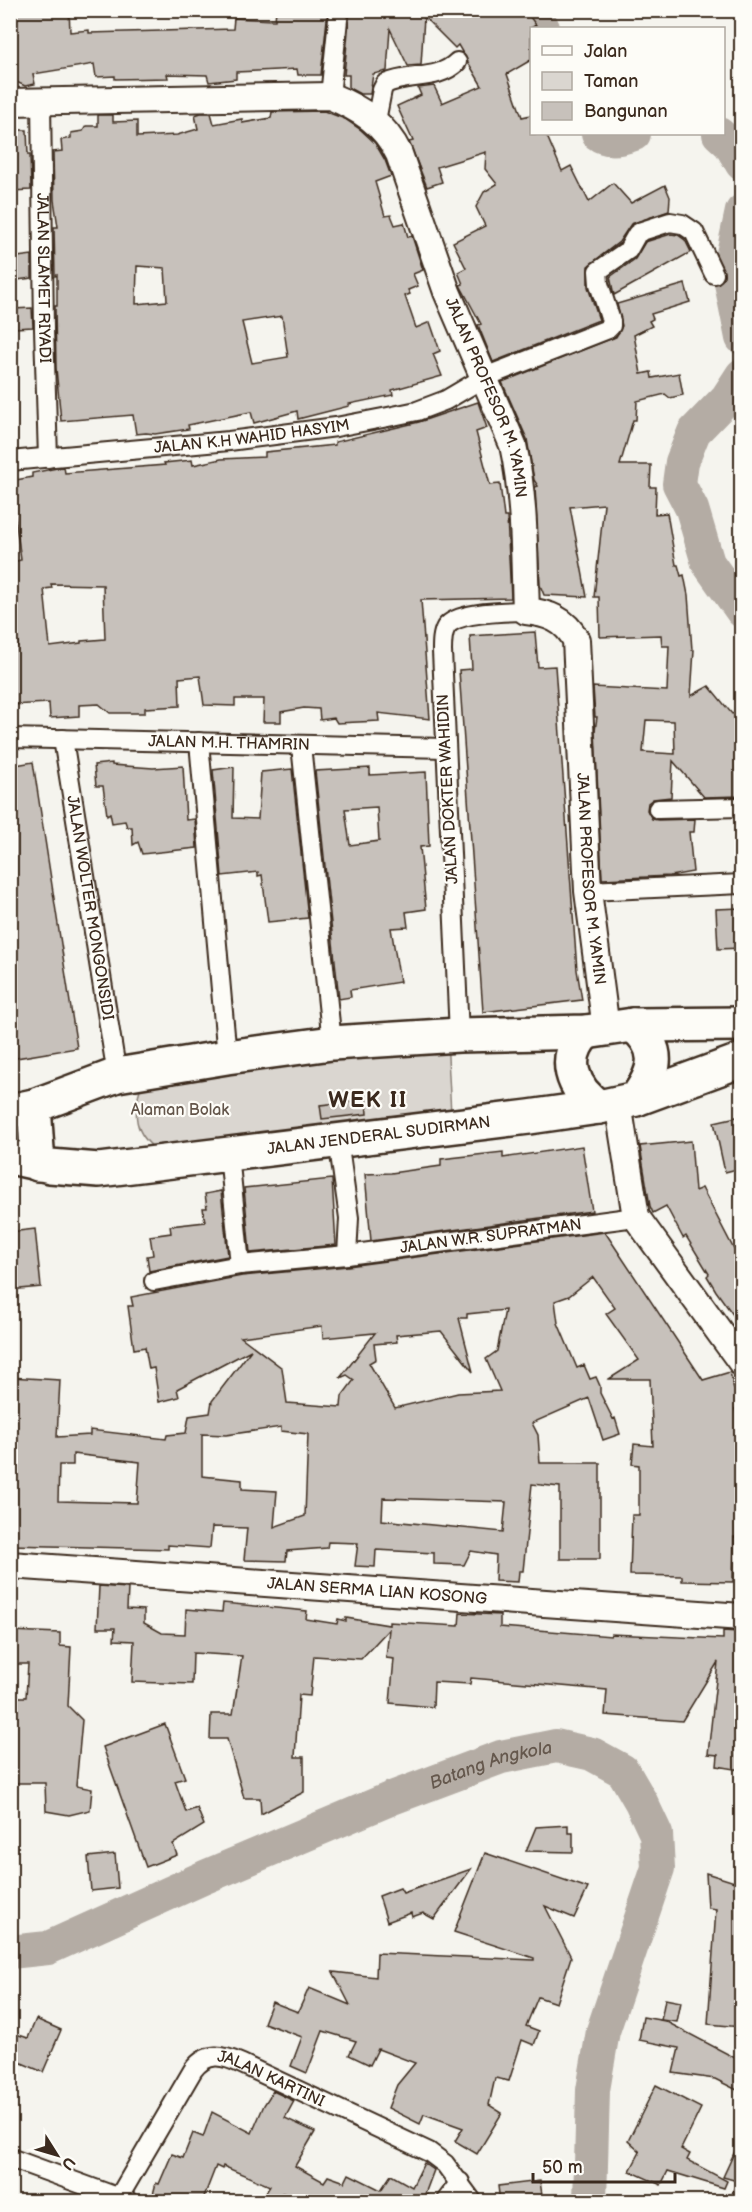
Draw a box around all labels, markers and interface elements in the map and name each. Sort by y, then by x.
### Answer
legend [530,27,725,135]
text: Jalan [584,41,627,62]
text: Taman [584,71,638,92]
text: Bangunan [584,101,668,122]
street label: JALAN SLAMET RIYADI [33,193,55,363]
street label: JALAN PROFESOR M. YAMIN [441,295,531,499]
street label: JALAN K.H WAHID HASYIM [153,415,351,457]
street label: JALAN DOKTER WAHIDIN [434,693,462,885]
street label: JALAN M.H. THAMRIN [148,732,310,754]
street label: JALAN PROFESOR M. YAMIN [573,772,610,986]
street label: JALAN WOLTER MONGONSIDI [63,794,118,1022]
district label: WEK II [328,1087,408,1114]
park label: Alaman Bolak [131,1101,229,1120]
street label: JALAN JENDERAL SUDIRMAN [266,1112,491,1159]
street label: JALAN W.R. SUPRATMAN [399,1215,583,1257]
street label: JALAN SERMA LIAN KOSONG [266,1574,488,1608]
water label: Batang Angkola [426,1737,554,1794]
street label: JALAN KARTINI [216,2047,328,2111]
north arrow [27,2125,87,2185]
scale bar [533,2146,676,2184]
text: U [57,2153,79,2173]
text: 50 m [542,2157,583,2178]

